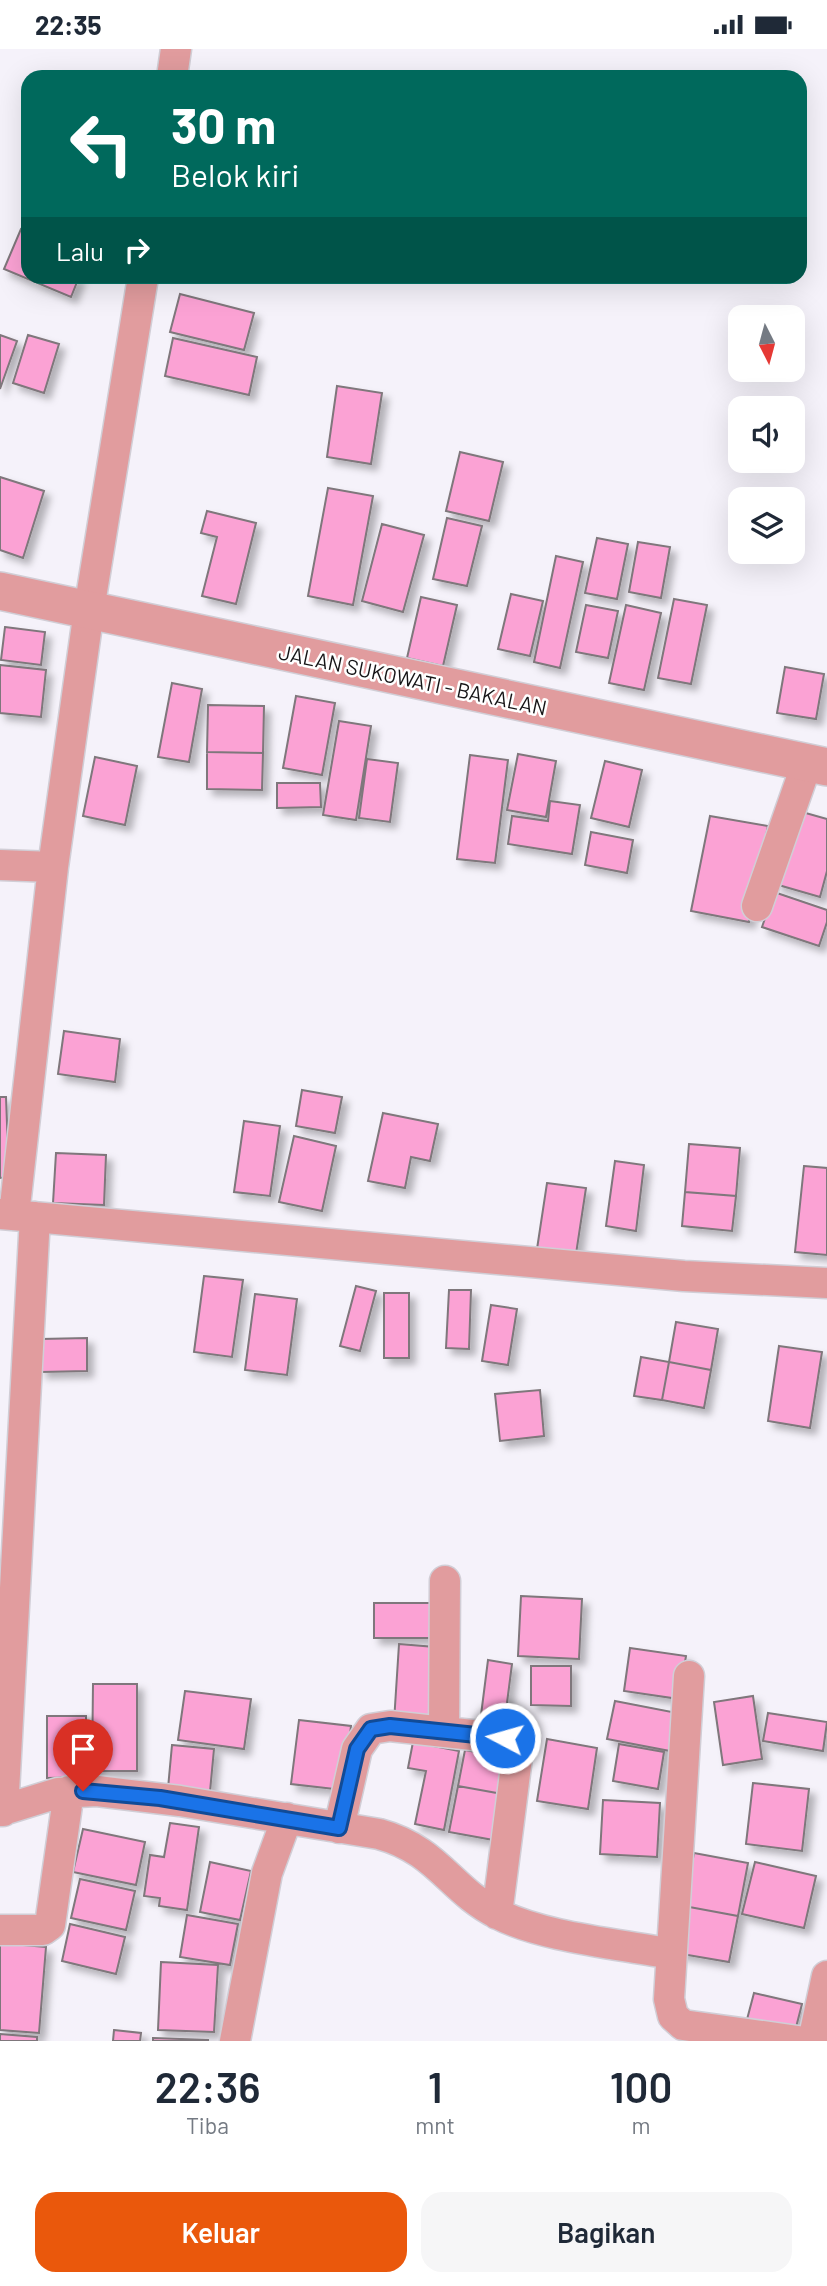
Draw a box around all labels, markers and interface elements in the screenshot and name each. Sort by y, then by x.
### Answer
text: 22:35 [35,9,102,40]
text: 30 m [171,95,276,154]
icon: left [56,98,147,189]
text: Belok kiri [171,155,299,193]
icon: right [118,231,156,269]
text: Lalu [56,235,104,266]
north arrow [728,305,805,381]
map controls [728,305,805,564]
button: sound [728,396,805,473]
button: layers [728,487,805,564]
street label: JALAN SUKOWATI - BAKALAN [277,638,549,720]
position arrow [468,1701,542,1775]
pin [53,1719,113,1791]
icon: arrive [64,1730,102,1768]
text: 22:36 [155,2061,260,2111]
text: 1 [428,2061,443,2111]
text: 100 [610,2061,672,2111]
text: Tiba [186,2111,229,2139]
text: mnt [415,2111,455,2139]
text: m [631,2111,651,2139]
button: Keluar [35,2192,407,2272]
button: Bagikan [421,2192,792,2272]

